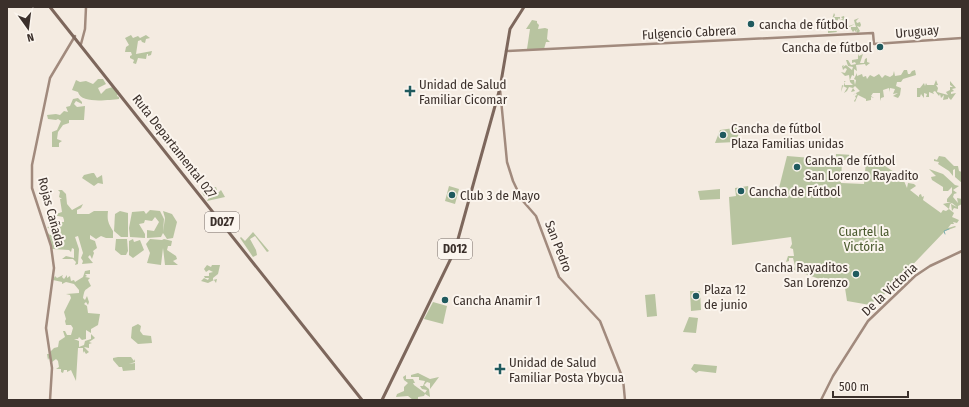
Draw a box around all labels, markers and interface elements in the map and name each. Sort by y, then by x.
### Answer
north arrow [8,8,48,48]
place label: cancha de fútbol [759,17,849,32]
marker: cancha de fútbol [746,19,756,29]
street label: Uruguay [895,22,940,41]
street label: Fulgencio Cabrera [642,23,736,42]
text: N [26,30,35,44]
place label: Cancha de fútbol [782,40,873,55]
marker: Cancha de fútbol [875,42,885,52]
place label: Unidad de Salud Familiar Cicomar [419,77,508,107]
marker: Unidad de Salud Familiar Cicomar [404,85,416,97]
street label: Ruta Departamental 027 [129,92,220,201]
place label: Cancha de fútbol Plaza Familias unidas [731,121,844,151]
marker: Cancha de fútbol Plaza Familias unidas [718,130,728,140]
place label: Cancha de fútbol San Lorenzo Rayadito [805,153,919,183]
marker: Cancha de fútbol San Lorenzo Rayadito [792,162,802,172]
street label: Rojas Cañada [35,176,68,249]
place label: Cancha de Fútbol [749,184,841,199]
marker: Cancha de Fútbol [736,186,746,196]
place label: Club 3 de Mayo [460,188,540,203]
marker: Club 3 de Mayo [447,190,457,200]
road number: D027 [205,212,239,232]
street label: San Pedro [542,218,575,274]
park label: Cuartel la Victória [839,224,889,254]
road number: D012 [438,239,472,259]
place label: Cancha Rayaditos San Lorenzo [755,260,848,290]
street label: De la Victoria [858,260,920,319]
marker: Cancha Rayaditos San Lorenzo [851,269,861,279]
place label: Plaza 12 de junio [704,282,748,312]
marker: Plaza 12 de junio [691,291,701,301]
place label: Cancha Anamir 1 [453,293,541,308]
marker: Cancha Anamir 1 [440,295,450,305]
place label: Unidad de Salud Familiar Posta Ybycua [509,355,624,385]
marker: Unidad de Salud Familiar Posta Ybycua [494,363,506,375]
scale bar [833,373,908,399]
text: 500 m [839,380,869,394]

